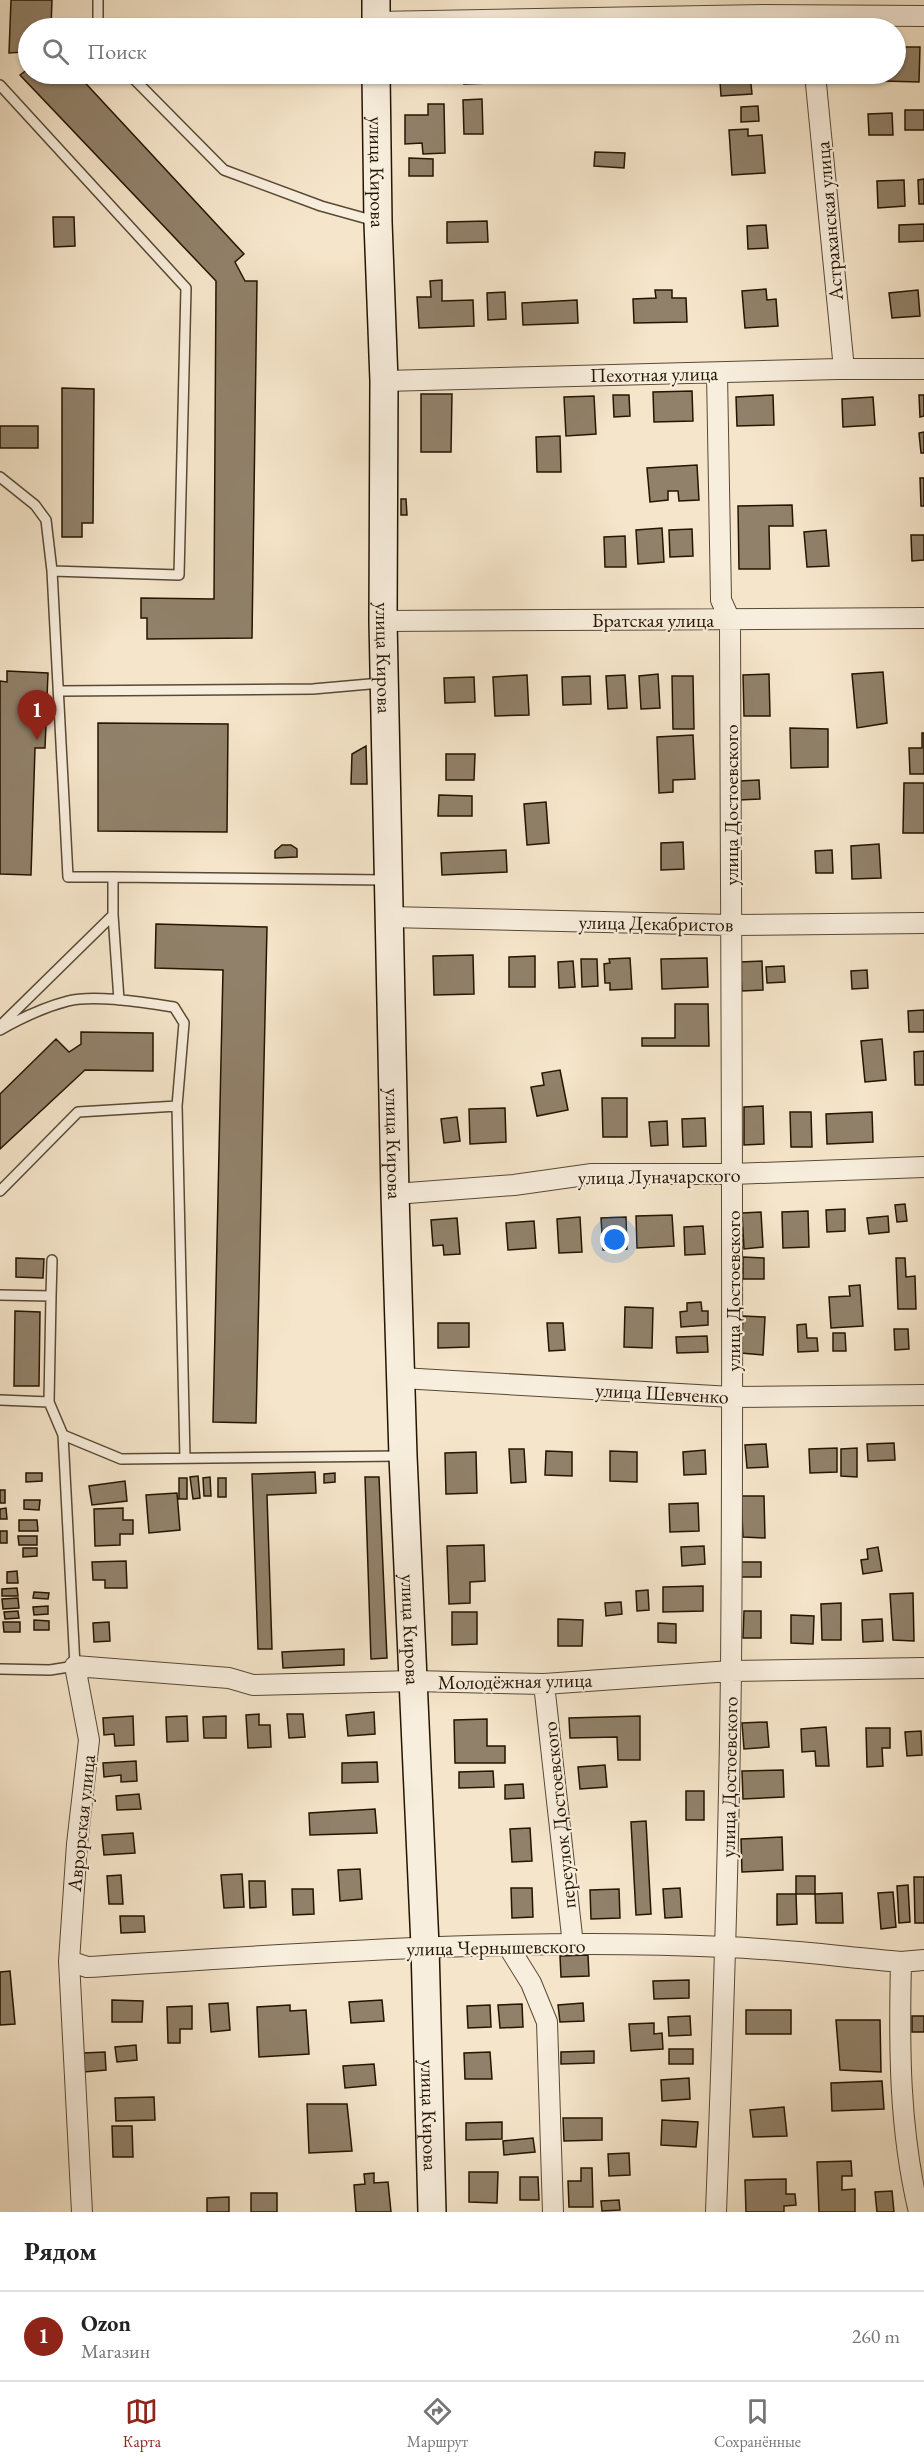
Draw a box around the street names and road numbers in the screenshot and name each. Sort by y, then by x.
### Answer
street label: улица Кирова [364,116,391,228]
street label: Астраханская улица [809,140,849,303]
street label: Пехотная улица [590,360,718,388]
street label: улица Кирова [370,602,398,714]
street label: Братская улица [592,607,714,633]
street label: улица Достоевского [718,724,744,886]
street label: улица Декабристов [578,909,734,937]
street label: улица Кирова [380,1088,408,1200]
street label: улица Луначарского [577,1162,741,1190]
street label: улица Достоевского [720,1210,746,1372]
street label: улица Шевченко [595,1377,730,1409]
street label: улица Кирова [395,1573,426,1686]
street label: Молодёжная улица [437,1667,593,1695]
street label: улица Достоевского [715,1696,743,1858]
street label: переулок Достоевского [536,1720,582,1910]
street label: Аврорская улица [61,1753,101,1894]
street label: улица Чернышевского [406,1932,586,1962]
street label: улица Кирова [415,2059,444,2171]

